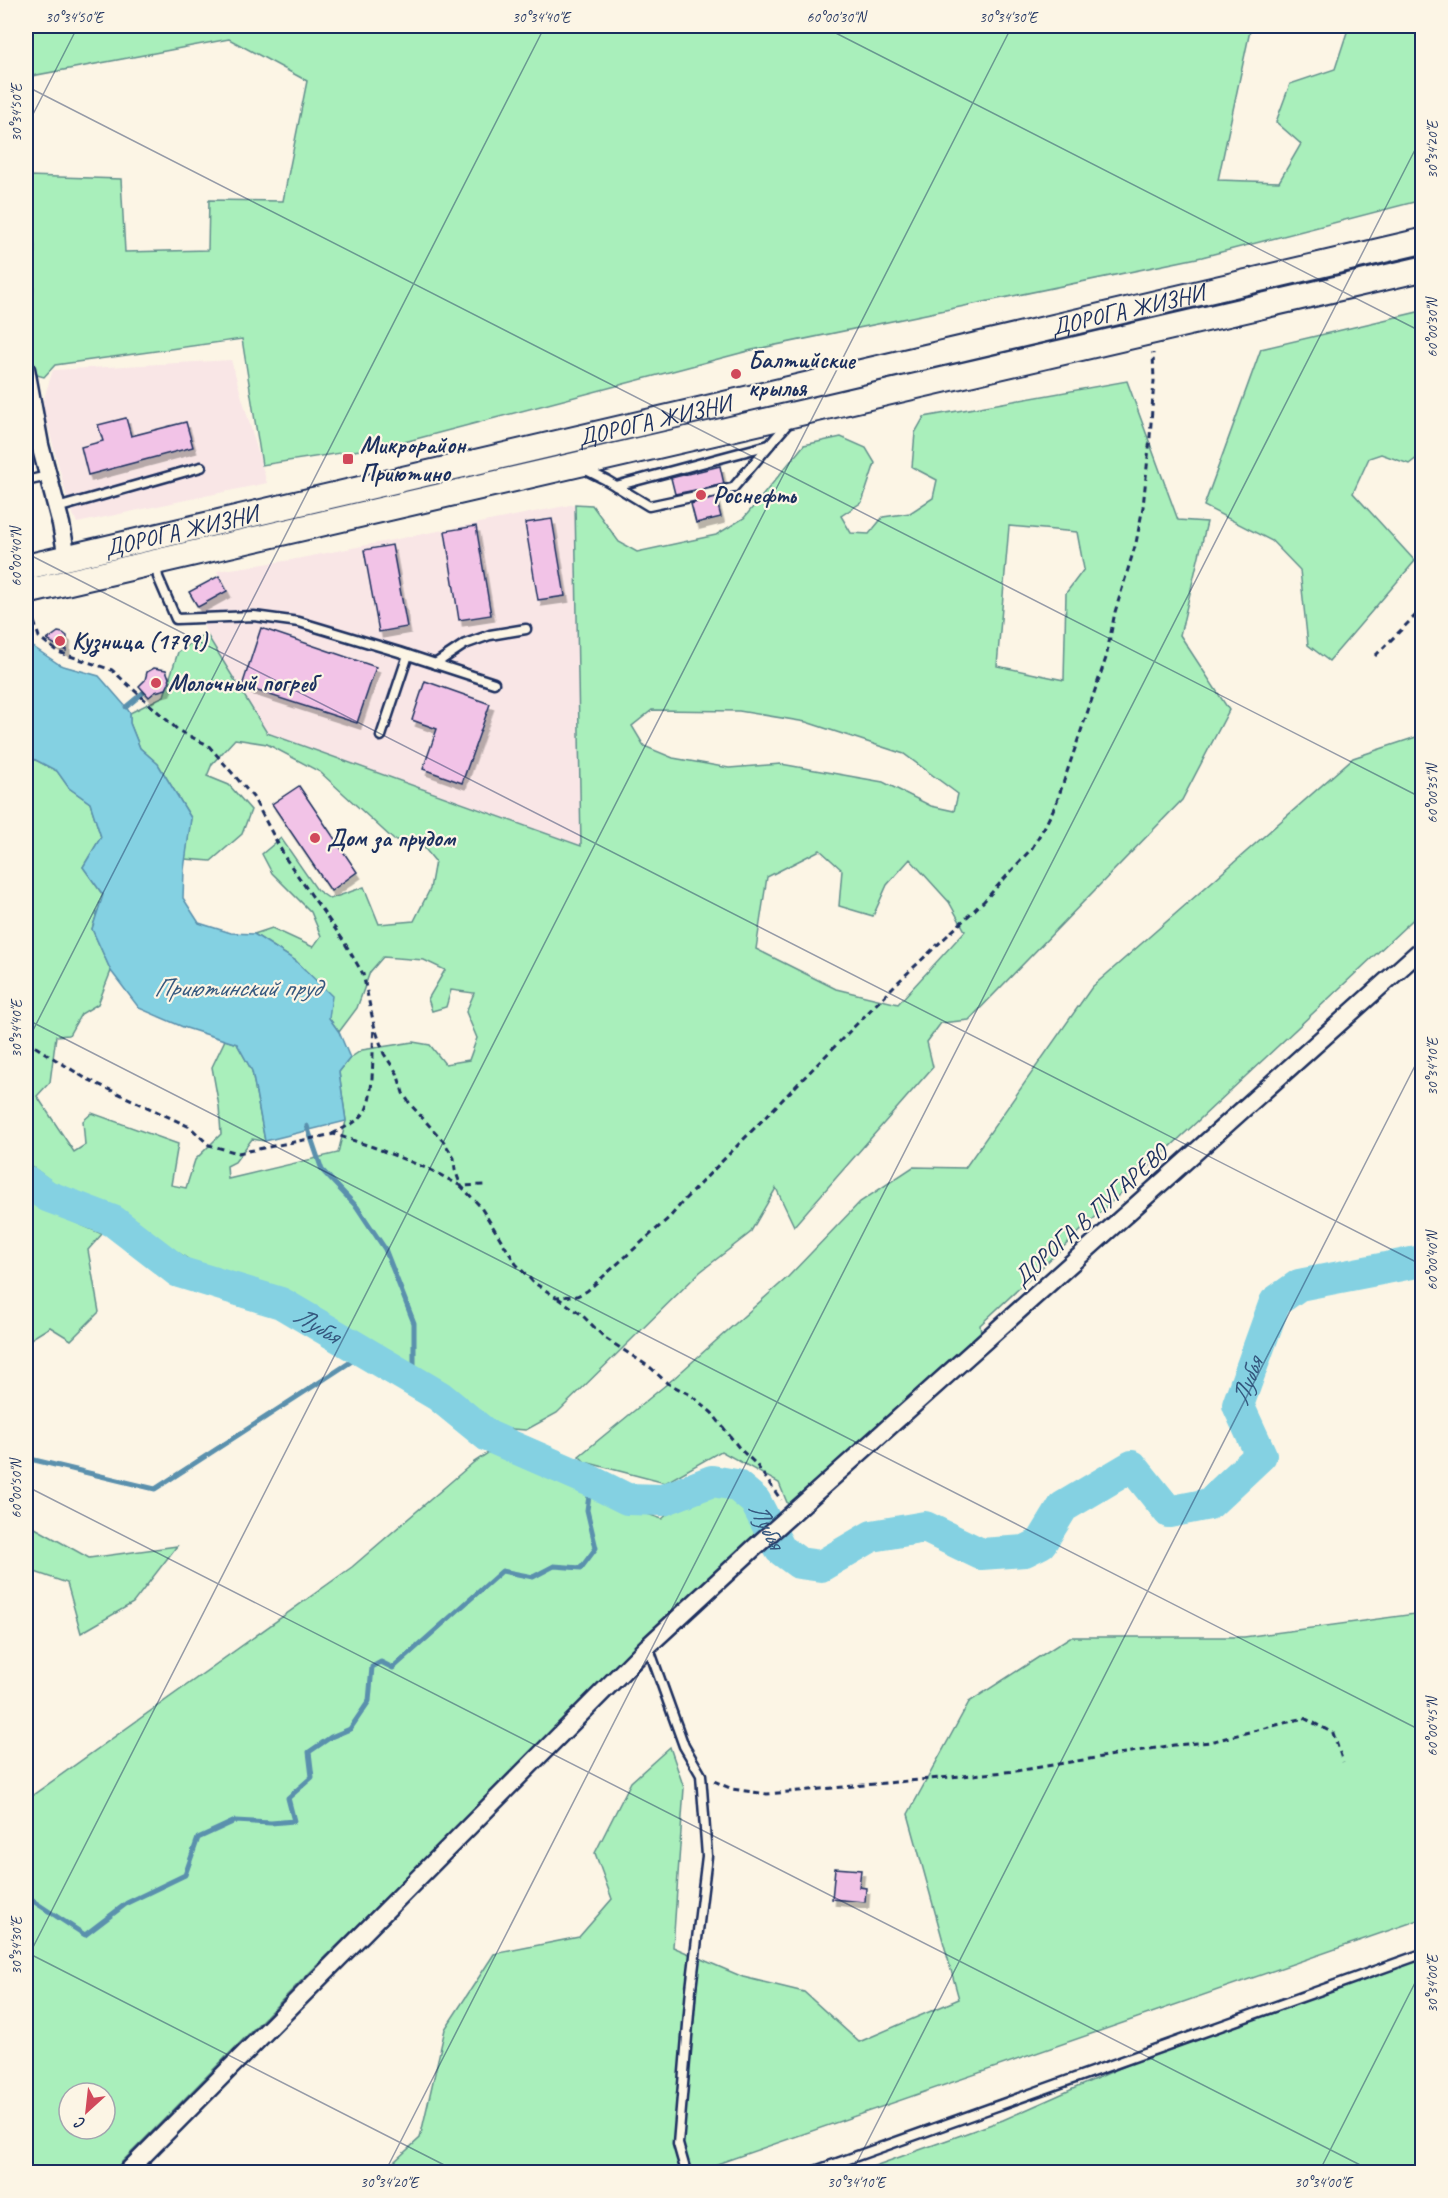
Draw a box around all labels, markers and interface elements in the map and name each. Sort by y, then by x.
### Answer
text: 30°34'50"E [45,8,105,27]
text: 30°34'40"E [512,8,572,27]
text: 60°00'30"N [806,8,869,27]
text: 30°34'30"E [979,8,1039,27]
text: 30°34'50"E [7,82,26,142]
text: 30°34'20"E [1423,119,1442,179]
street label: ДОРОГА ЖИЗНИ [1048,276,1211,342]
text: 60°00'30"N [1423,295,1442,358]
place label: Балтийские крылья [748,345,856,403]
marker: Балтийские крылья [729,367,743,381]
street label: ДОРОГА ЖИЗНИ [574,387,738,453]
place label: Микрорайон Приютино [360,430,467,488]
marker: Микрорайон Приютино [341,452,355,466]
place label: Роснефть [713,480,797,510]
marker: Роснефть [694,488,708,502]
street label: ДОРОГА ЖИЗНИ [101,497,265,563]
text: 60°00'40"N [7,524,26,587]
place label: Кузница (1799) [72,626,209,657]
marker: Кузница (1799) [53,634,67,648]
place label: Молочный погреб [168,668,323,698]
marker: Молочный погреб [149,676,163,690]
text: 60°00'35"N [1423,761,1442,824]
place label: Дом за прудом [327,823,456,854]
marker: Дом за прудом [308,831,322,845]
water label: Приютинский пруд [154,971,326,1004]
text: 30°34'40"E [7,998,26,1058]
text: 30°34'10"E [1423,1036,1442,1096]
street label: ДОРОГА В ПУГАРЕВО [1006,1136,1176,1292]
text: 60°00'40"N [1423,1228,1442,1291]
water label: Лубья [288,1298,349,1353]
water label: Лубья [1223,1350,1272,1410]
text: 60°00'50"N [7,1456,26,1519]
water label: Лубья [741,1496,794,1557]
text: 60°00'45"N [1423,1694,1442,1757]
text: 30°34'30"E [7,1915,26,1975]
text: 30°34'00"E [1423,1953,1442,2013]
north arrow [57,2081,117,2141]
text: С [71,2112,89,2134]
text: 30°34'20"E [360,2173,420,2192]
text: 30°34'10"E [827,2173,887,2192]
text: 30°34'00"E [1294,2173,1354,2192]

